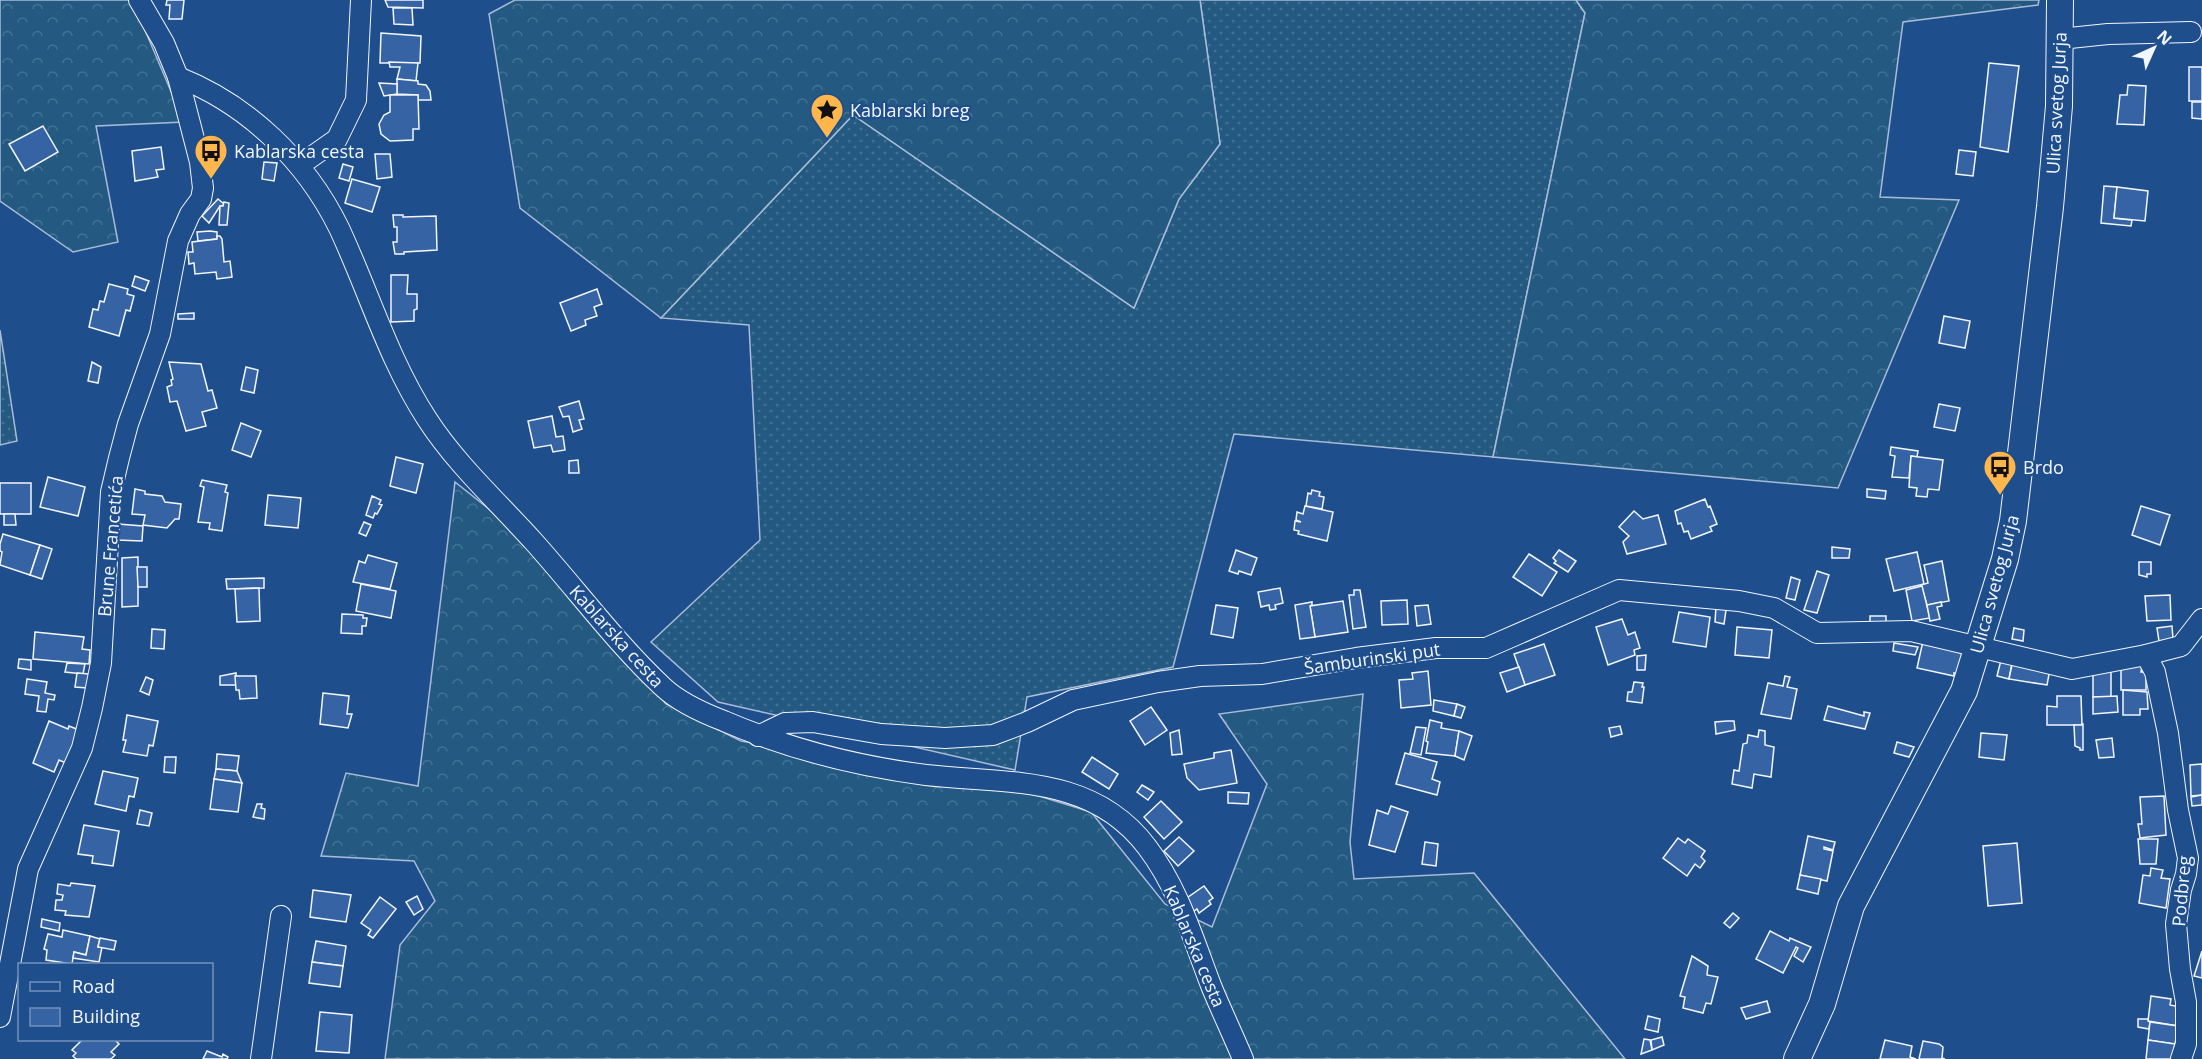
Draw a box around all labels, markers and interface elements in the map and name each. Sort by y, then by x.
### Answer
north arrow [2124,18,2184,78]
text: N [2152,25,2177,50]
street label: Ulica svetog Jurja [2040,31,2072,175]
place icon: Kablarski breg [809,92,845,139]
place label: Kablarski breg [850,98,970,122]
bus stop icon: Kablarska cesta [193,133,229,180]
place label: Kablarska cesta [234,139,364,163]
bus stop icon: Brdo [1982,449,2018,496]
place label: Brdo [2023,455,2064,479]
street label: Brune Francetića [92,474,128,618]
street label: Ulica svetog Jurja [1964,512,2024,656]
street label: Kablarska cesta [564,580,670,692]
street label: Šamburinski put [1302,637,1442,679]
street label: Podbreg [2166,854,2196,927]
street label: Kablarska cesta [1158,881,1232,1011]
legend [18,963,213,1041]
text: Road [72,974,115,998]
text: Building [72,1004,140,1028]

